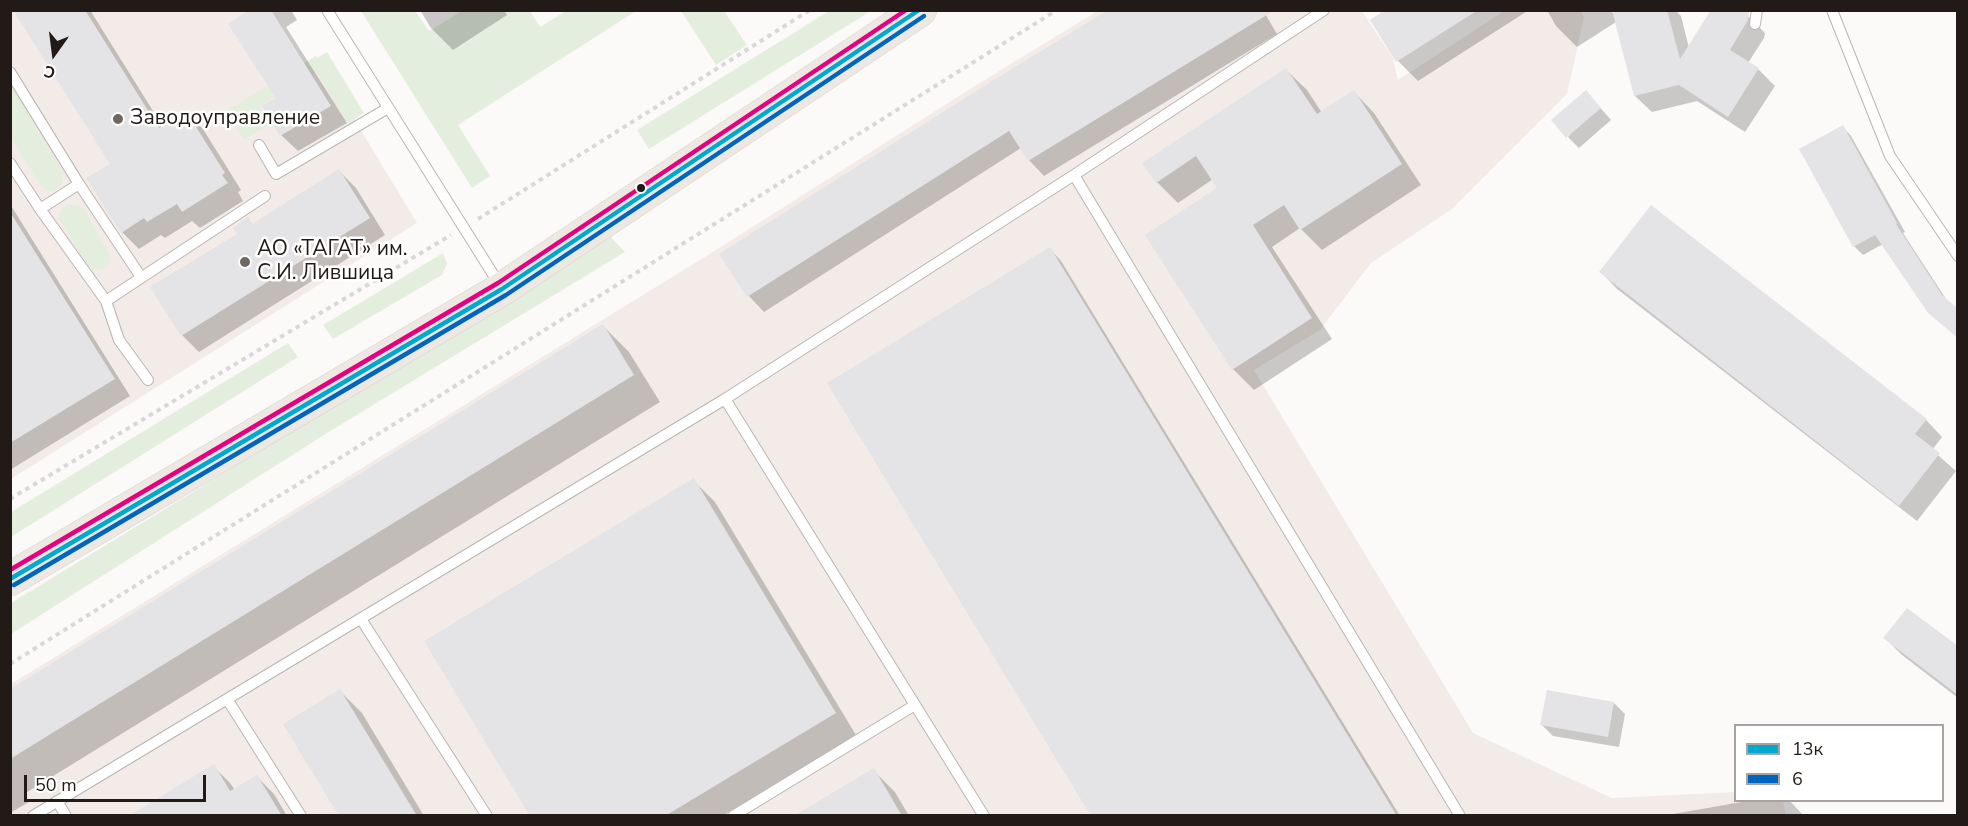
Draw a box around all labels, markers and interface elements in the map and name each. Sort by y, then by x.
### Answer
north arrow [24,24,84,84]
text: С [42,59,58,83]
place label: Заводоуправление [130,106,320,132]
marker: Заводоуправление [111,112,125,126]
unlabelled marker [635,182,647,194]
place label: АО «ТАГАТ» им. С.И. Лившица [257,237,408,287]
marker: АО «ТАГАТ» им. С.И. Лившица [238,255,252,269]
legend [1734,724,1944,802]
text: 13к [1792,737,1823,761]
scale bar [27,763,208,801]
text: 6 [1792,767,1803,791]
text: 50 m [35,773,77,797]

